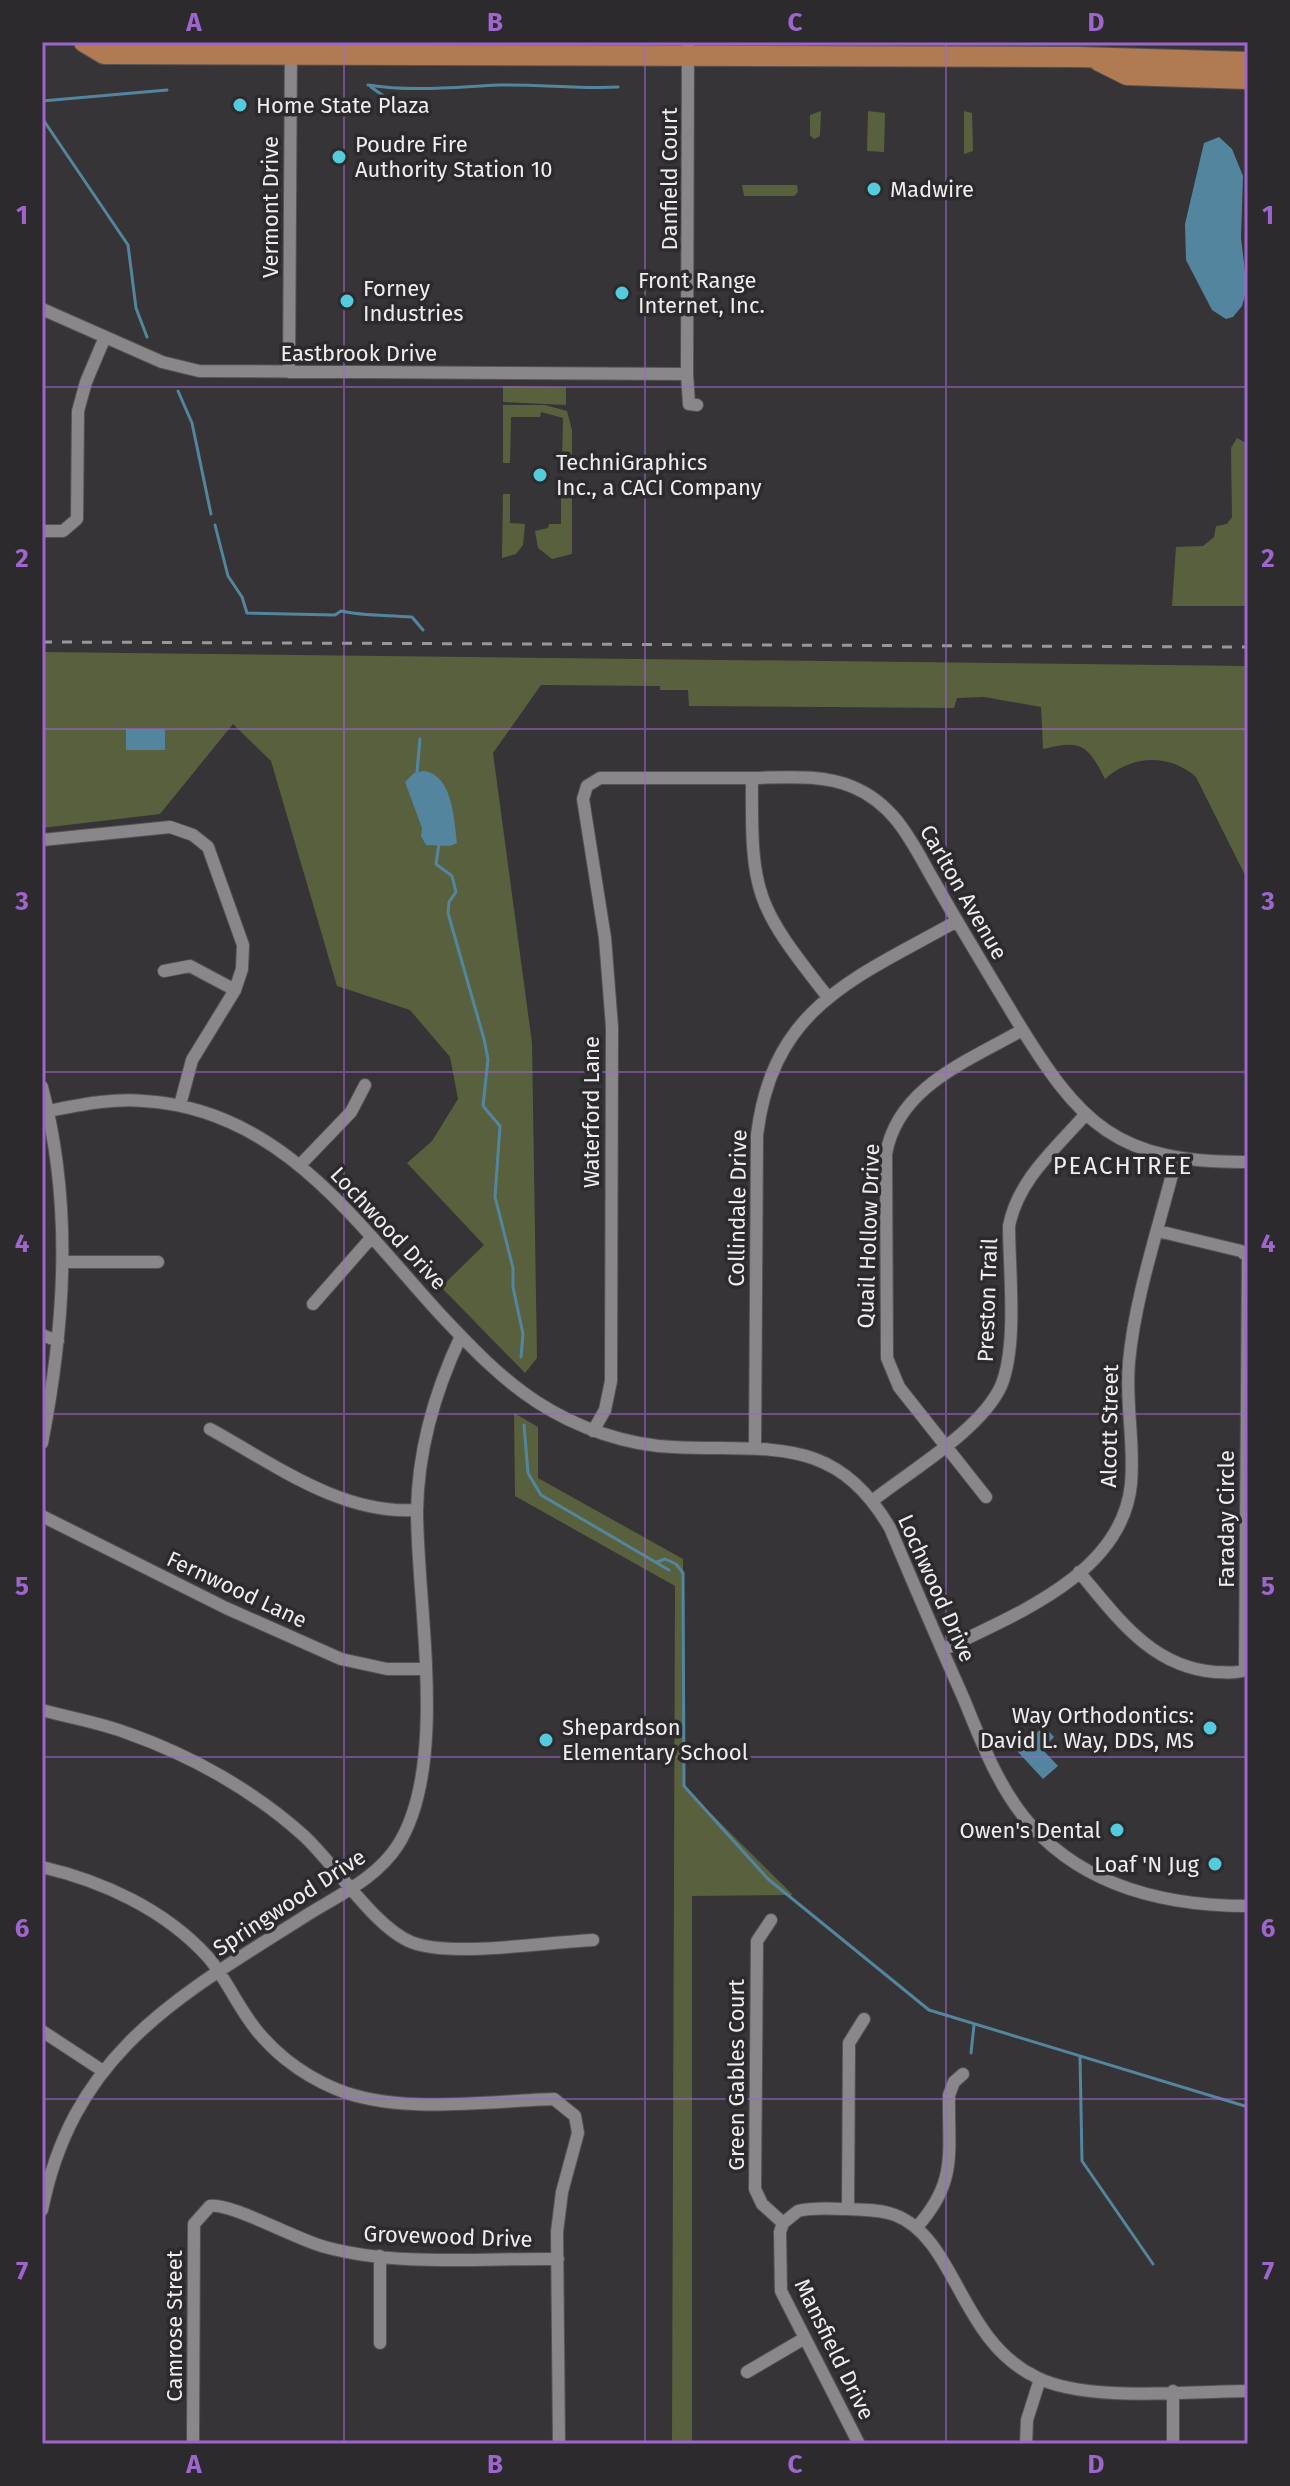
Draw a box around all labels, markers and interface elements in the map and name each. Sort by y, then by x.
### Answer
text: A [185,7,202,38]
text: B [487,7,503,38]
text: C [788,7,803,38]
text: D [1088,7,1105,38]
place label: Home State Plaza [256,92,430,119]
marker: Home State Plaza [231,96,249,114]
street label: Danfield Court [656,108,683,250]
place label: Poudre Fire Authority Station 10 [355,131,553,183]
street label: Vermont Drive [257,136,284,278]
marker: Poudre Fire Authority Station 10 [330,148,348,166]
place label: Madwire [890,176,974,203]
marker: Madwire [865,180,883,198]
text: 1 [16,200,28,231]
text: 1 [1262,200,1274,231]
place label: Front Range Internet, Inc. [638,267,765,319]
place label: Forney Industries [363,275,464,327]
marker: Front Range Internet, Inc. [613,284,631,302]
marker: Forney Industries [338,292,356,310]
street label: Eastbrook Drive [281,340,437,367]
place label: TechniGraphics Inc., a CACI Company [556,449,762,501]
marker: TechniGraphics Inc., a CACI Company [531,466,549,484]
text: 2 [15,543,29,574]
text: 2 [1261,543,1275,574]
street label: Carlton Avenue [914,820,1013,964]
text: 3 [14,886,29,917]
text: 3 [1260,886,1275,917]
street label: Waterford Lane [578,1036,605,1188]
street label: Collindale Drive [723,1129,752,1287]
street label: Quail Hollow Drive [852,1143,885,1329]
district label: PEACHTREE [1053,1152,1193,1180]
street label: Lochwood Drive [325,1161,453,1296]
text: 4 [15,1228,30,1259]
text: 4 [1261,1228,1276,1259]
street label: Preston Trail [972,1237,1003,1363]
street label: Alcott Street [1095,1364,1124,1488]
street label: Faraday Circle [1213,1450,1240,1588]
street label: Lochwood Drive [892,1510,981,1666]
street label: Fernwood Lane [162,1545,311,1634]
text: 5 [15,1571,29,1602]
text: 5 [1261,1571,1275,1602]
place label: Way Orthodontics: David L. Way, DDS, MS [980,1702,1194,1754]
place label: Shepardson Elementary School [562,1714,748,1766]
marker: Way Orthodontics: David L. Way, DDS, MS [1201,1719,1219,1737]
marker: Shepardson Elementary School [537,1731,555,1749]
place label: Owen's Dental [960,1817,1101,1844]
marker: Owen's Dental [1108,1821,1126,1839]
street label: Springwood Drive [208,1843,370,1962]
place label: Loaf 'N Jug [1094,1851,1200,1878]
marker: Loaf 'N Jug [1206,1855,1224,1873]
text: 6 [15,1913,30,1944]
text: 6 [1261,1913,1276,1944]
street label: Green Gables Court [723,1979,750,2171]
street label: Grovewood Drive [363,2220,533,2253]
street label: Camrose Street [161,2250,188,2402]
text: 7 [16,2256,28,2287]
text: 7 [1262,2256,1274,2287]
street label: Mansfield Drive [789,2274,880,2424]
text: A [185,2449,202,2480]
text: B [487,2449,503,2480]
text: C [788,2449,803,2480]
text: D [1088,2449,1105,2480]

